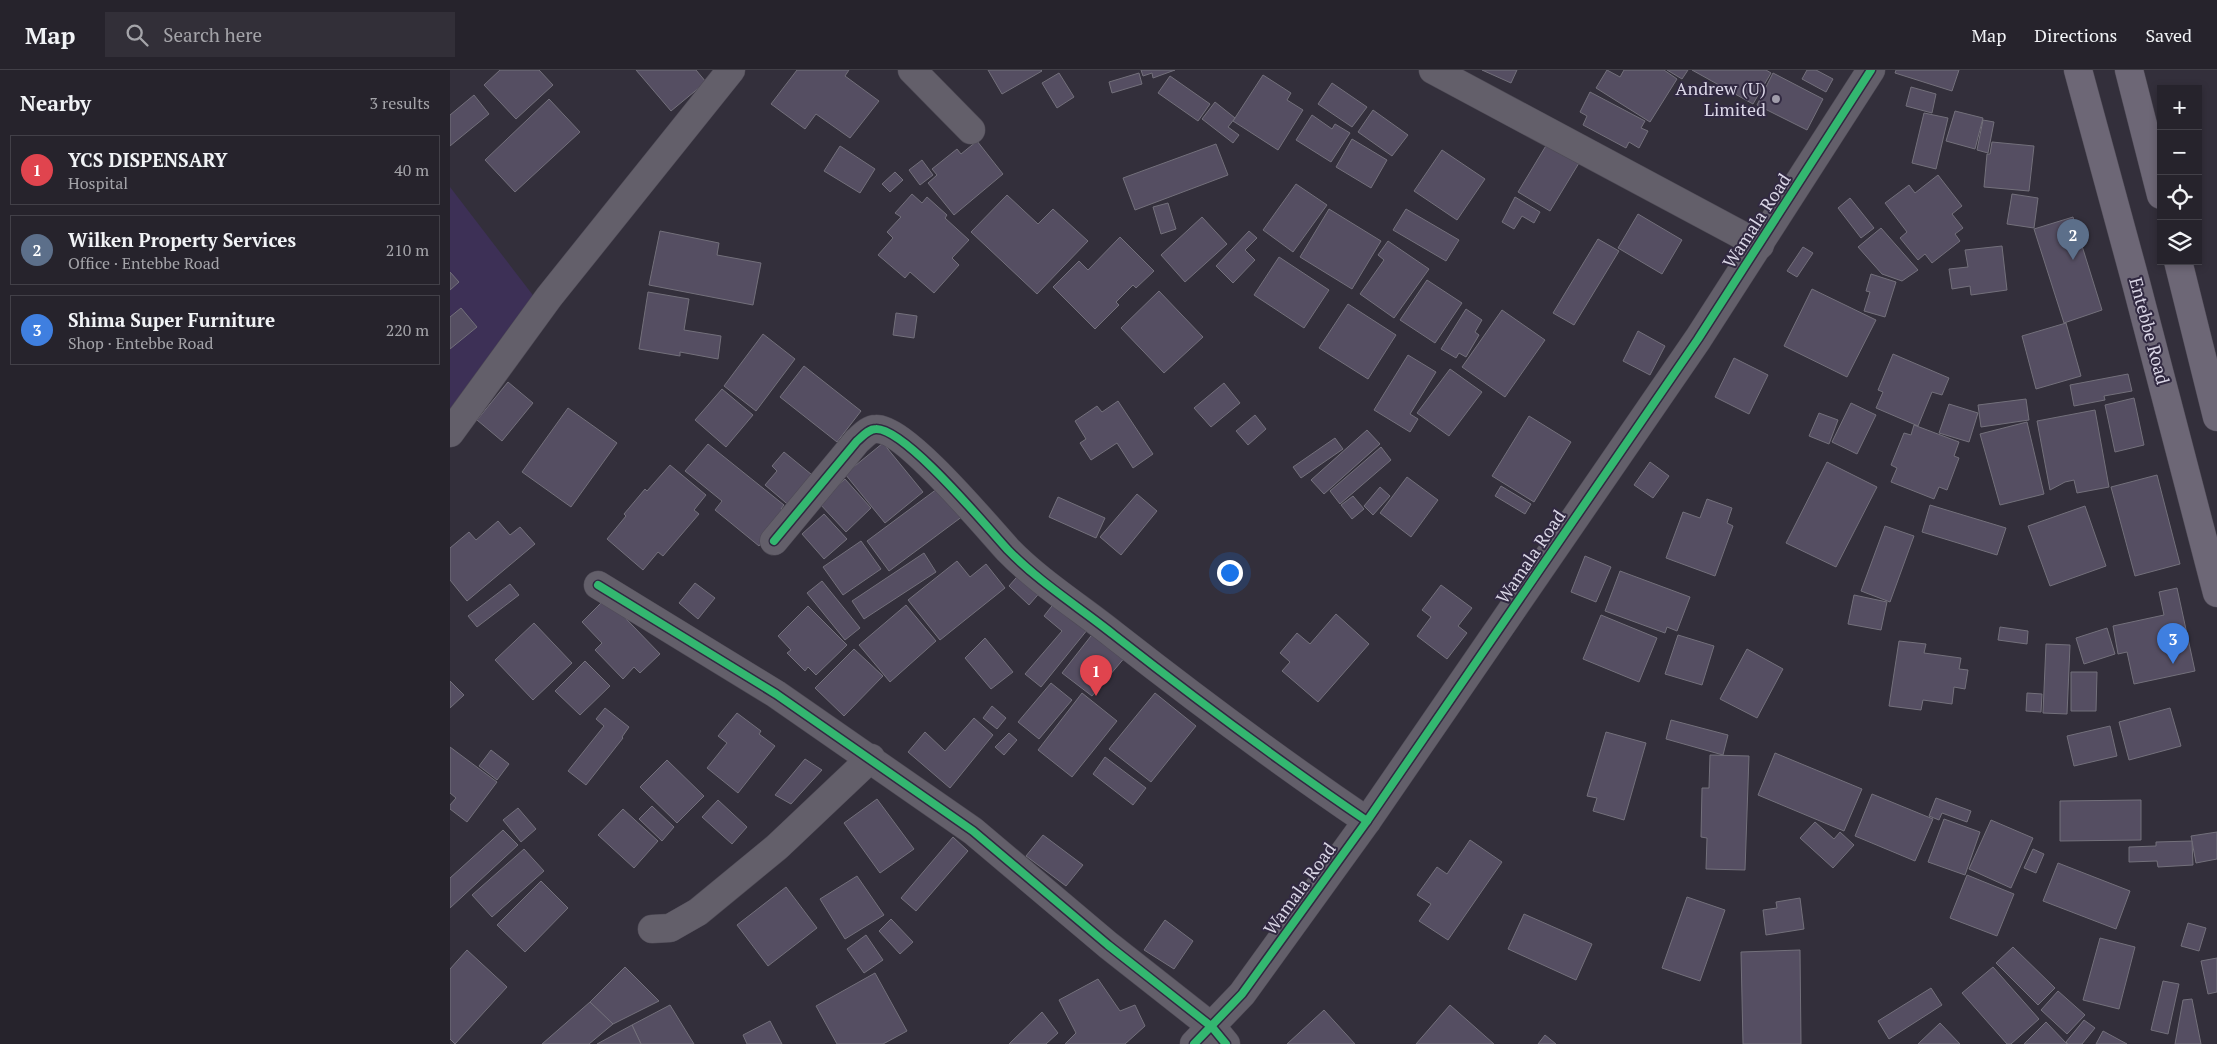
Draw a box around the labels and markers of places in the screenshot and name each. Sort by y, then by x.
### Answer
place label: Andrew (U) Limited [1675,76,1766,121]
marker: Andrew (U) Limited [1770,93,1782,105]
pin: 2 [2057,219,2089,260]
pin: 3 [2157,623,2189,664]
pin: 1 [1080,655,1112,696]

